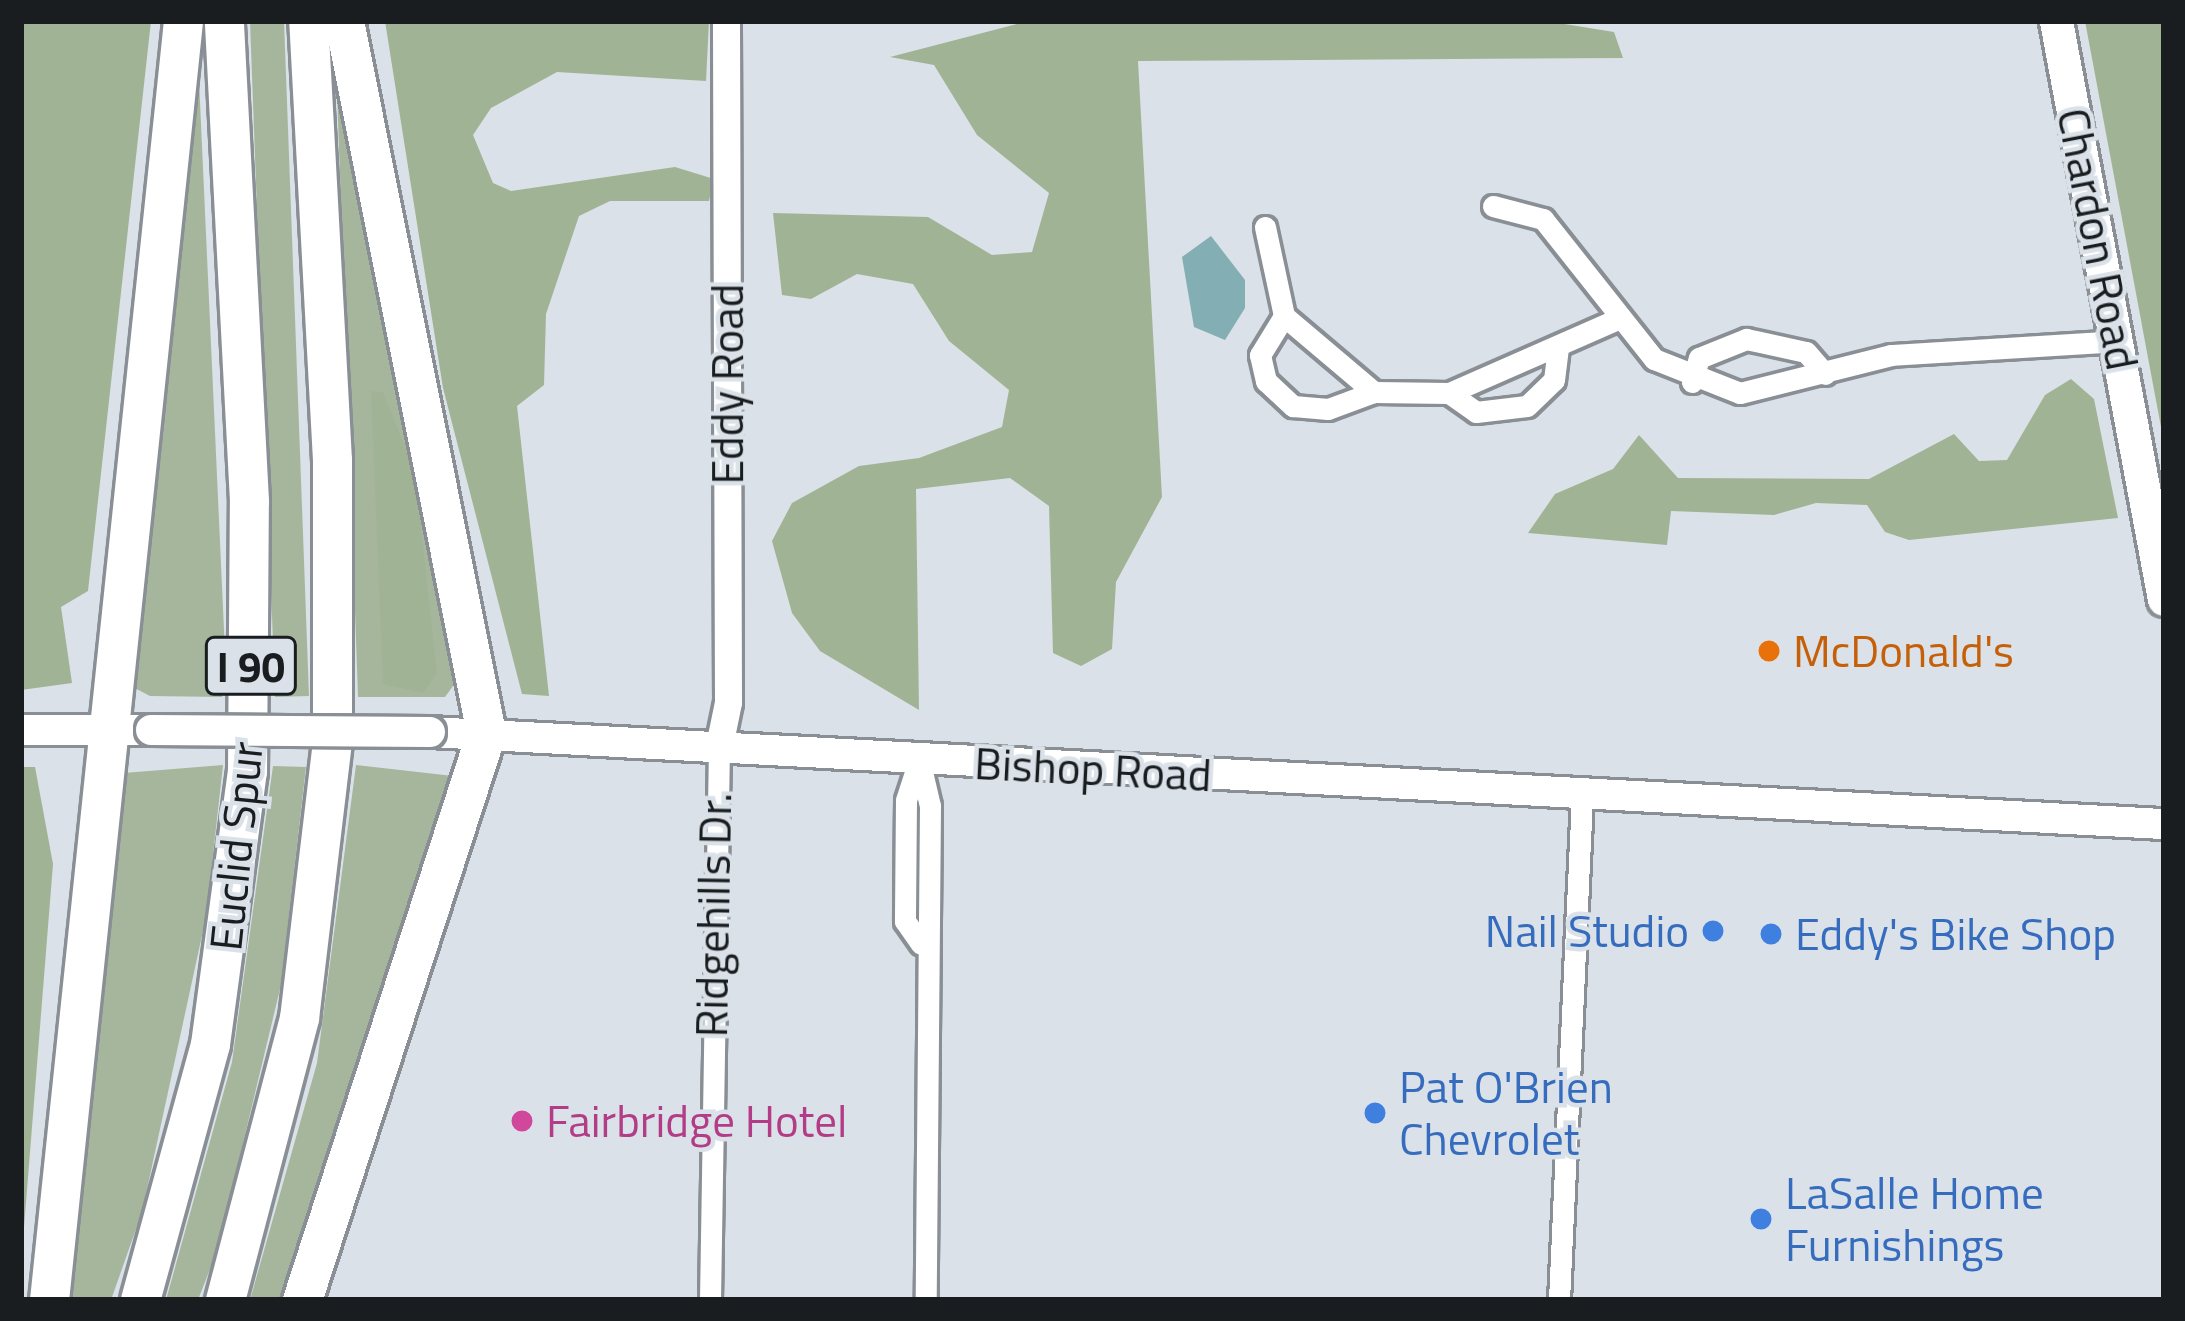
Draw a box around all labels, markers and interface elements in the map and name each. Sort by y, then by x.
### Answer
street label: Chardon Road [2046,104,2150,374]
street label: Eddy Road [700,283,754,485]
place label: McDonald's [1793,624,2014,678]
road number: I 90 [203,630,299,702]
marker: McDonald's [1756,638,1782,664]
street label: Bishop Road [973,736,1213,802]
street label: Euclid Spur [198,739,274,953]
street label: Ridgehills Dr. [684,792,742,1038]
place label: Nail Studio [1485,904,1689,958]
place label: Eddy's Bike Shop [1795,907,2116,961]
marker: Nail Studio [1700,918,1726,944]
marker: Eddy's Bike Shop [1758,921,1784,947]
place label: Pat O'Brien Chevrolet [1399,1060,1613,1166]
place label: Fairbridge Hotel [546,1094,847,1148]
marker: Pat O'Brien Chevrolet [1362,1100,1388,1126]
marker: Fairbridge Hotel [509,1108,535,1134]
place label: LaSalle Home Furnishings [1785,1166,2044,1272]
marker: LaSalle Home Furnishings [1748,1206,1774,1232]

